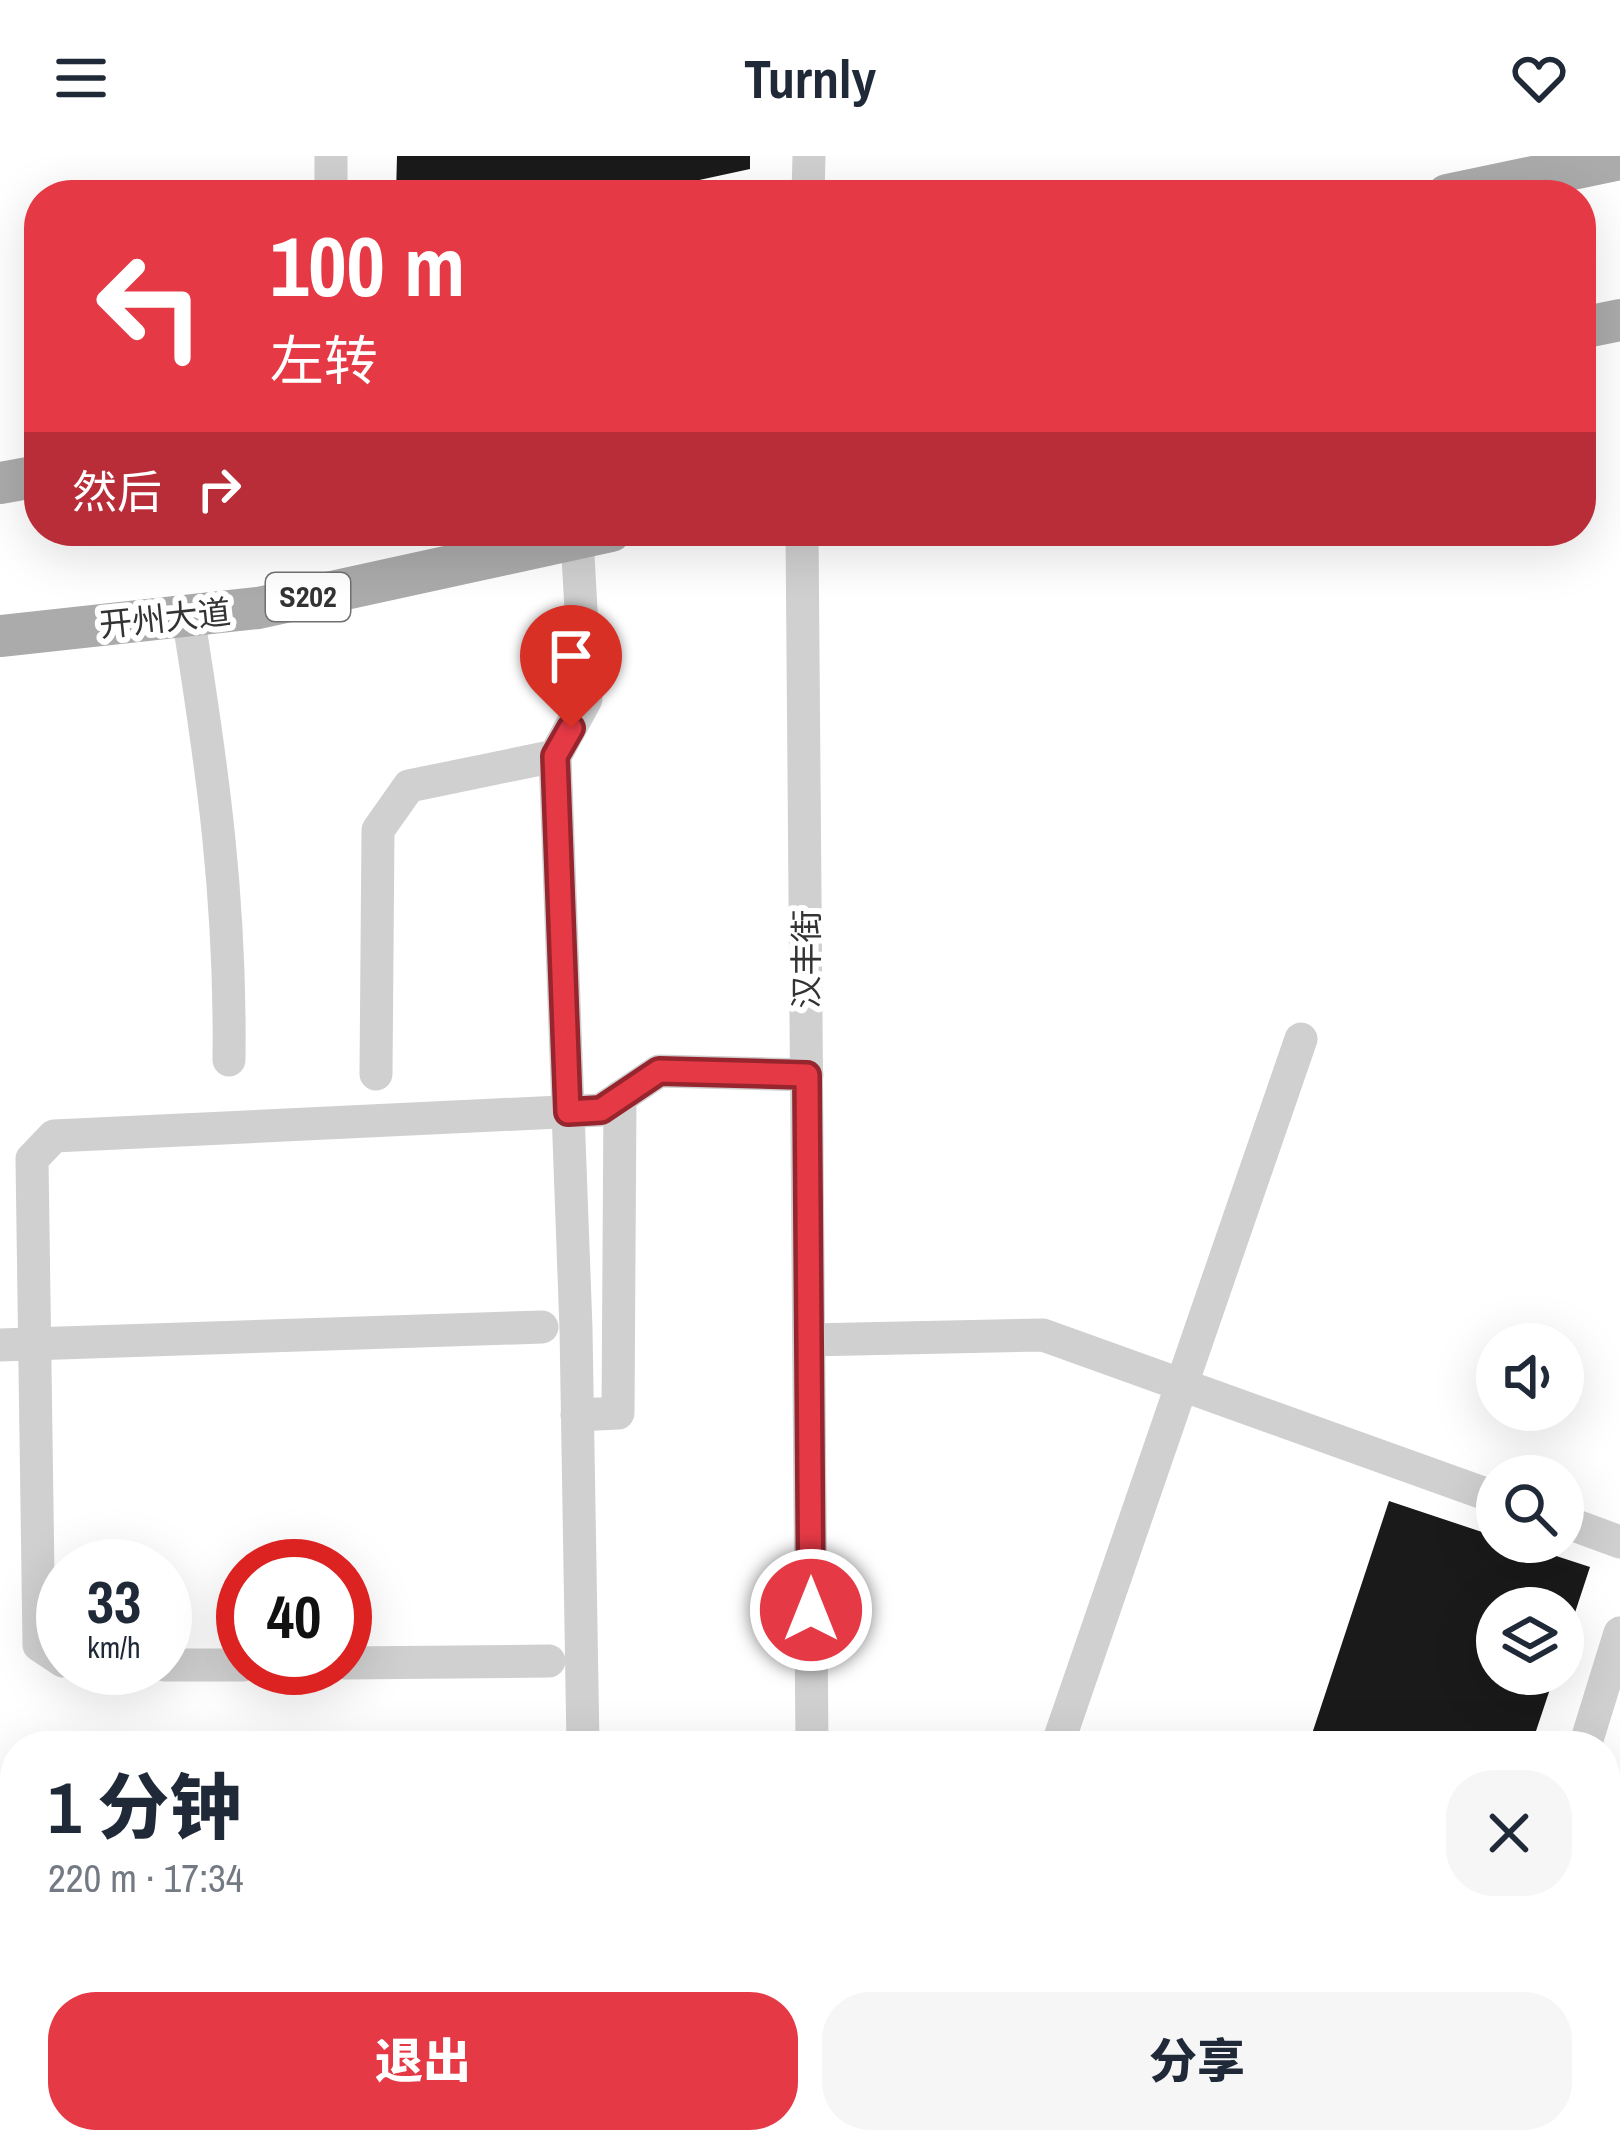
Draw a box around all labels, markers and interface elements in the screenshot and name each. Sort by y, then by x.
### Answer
text: Turnly [744,42,876,115]
icon: menu [48,45,114,111]
icon: heart [1506,45,1572,111]
text: 100 m [270,209,465,322]
icon: left [72,228,228,384]
text: 左转 [270,324,378,397]
icon: right [186,456,252,522]
text: 然后 [72,461,162,522]
road number: S202 [266,573,350,621]
street label: 开州大道 [97,589,233,647]
pin [520,605,622,728]
icon: arrive [538,623,604,689]
street label: 汉丰街 [784,910,828,1009]
map controls [1476,1323,1584,1695]
button: sound [1476,1323,1584,1431]
button: search [1476,1455,1584,1563]
speed limit sign: 40 [216,1539,372,1695]
position arrow [748,1547,874,1673]
text: 33 [87,1561,141,1642]
button: layers [1476,1587,1584,1695]
text: km/h [87,1627,141,1667]
text: 1 分钟 [48,1758,241,1855]
button: close [1446,1770,1572,1896]
text: 220 m · 17:34 [48,1852,244,1904]
button: 退出 [48,1992,798,2130]
button: 分享 [822,1992,1572,2130]

